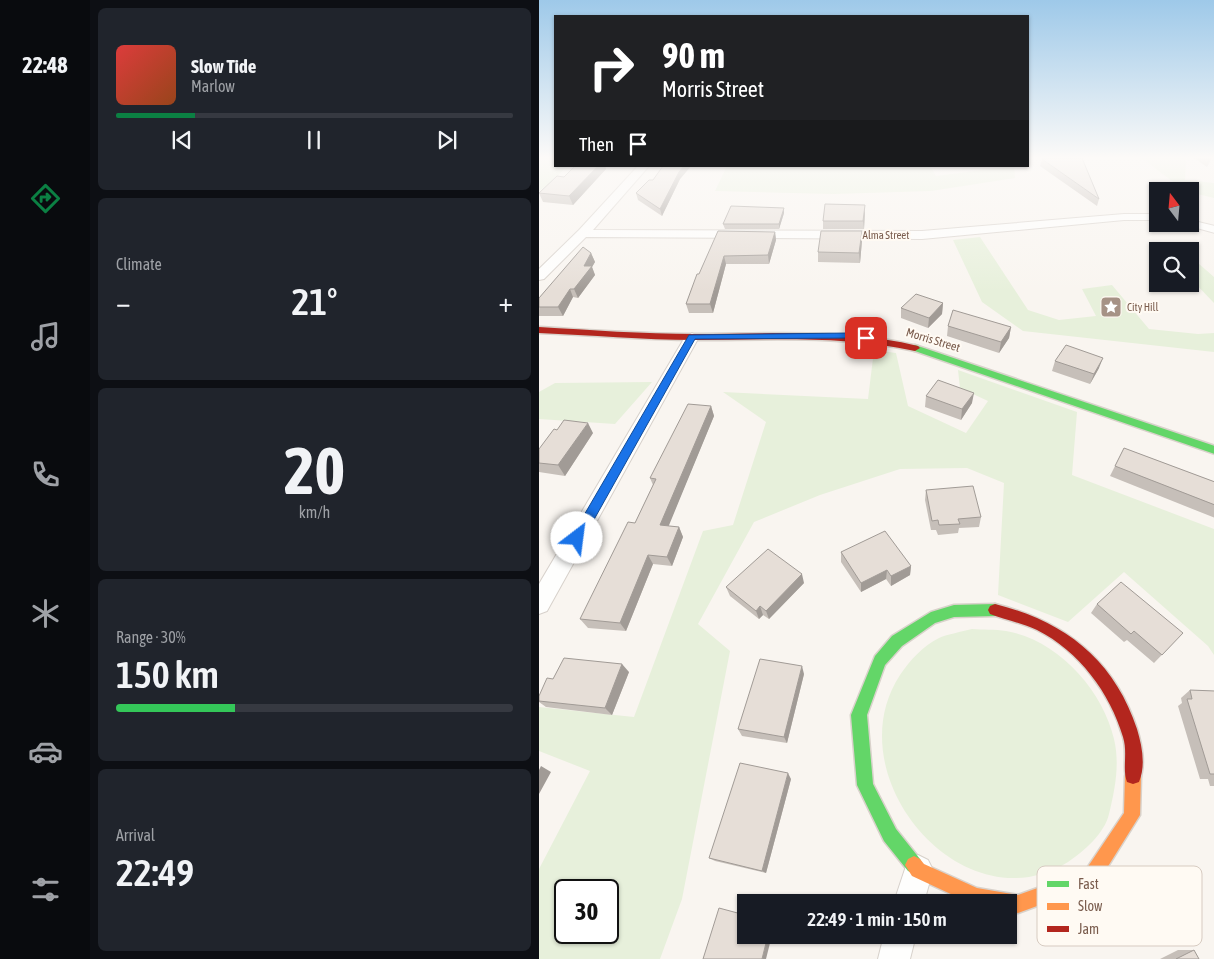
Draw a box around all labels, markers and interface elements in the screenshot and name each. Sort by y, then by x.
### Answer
icon: right [579,35,644,100]
text: 90 m [662,35,725,75]
text: 22:48 [22,52,68,78]
text: Slow Tide [191,55,256,77]
text: Morris Street [662,76,764,102]
text: Marlow [191,77,235,95]
icon: previous [168,126,196,154]
icon: pause [300,126,328,154]
icon: next [433,126,461,154]
icon: arrive [624,130,652,158]
text: Then [579,133,614,155]
icon: directions [28,181,63,216]
north arrow [1149,182,1199,232]
map controls [1149,182,1199,292]
street label: Alma Street [863,229,909,241]
button: search [1149,242,1199,292]
text: Climate [116,255,162,273]
text: 21° [291,280,338,323]
text: − [116,286,131,318]
text: + [498,286,513,318]
place icon: City Hill [1099,295,1123,319]
place label: City Hill [1127,301,1159,313]
pin [845,317,887,359]
icon: music [28,319,63,354]
icon: arrive [852,324,880,352]
street label: Morris Street [904,325,962,355]
text: 20 [284,433,345,508]
icon: phone [28,457,63,492]
text: km/h [299,503,330,521]
position arrow [550,511,602,563]
icon: climate [28,596,63,631]
text: Range · 30% [116,628,186,646]
text: 150 km [116,653,219,696]
icon: car [28,734,63,769]
text: Arrival [116,826,155,844]
text: 22:49 [116,851,194,894]
legend [1037,866,1202,946]
icon: filters [28,872,63,907]
text: Fast [1078,876,1099,892]
speed limit sign: 30 [554,879,619,944]
text: Slow [1078,898,1103,914]
text: 22:49 · 1 min · 150 m [807,908,947,930]
text: Jam [1078,921,1099,937]

